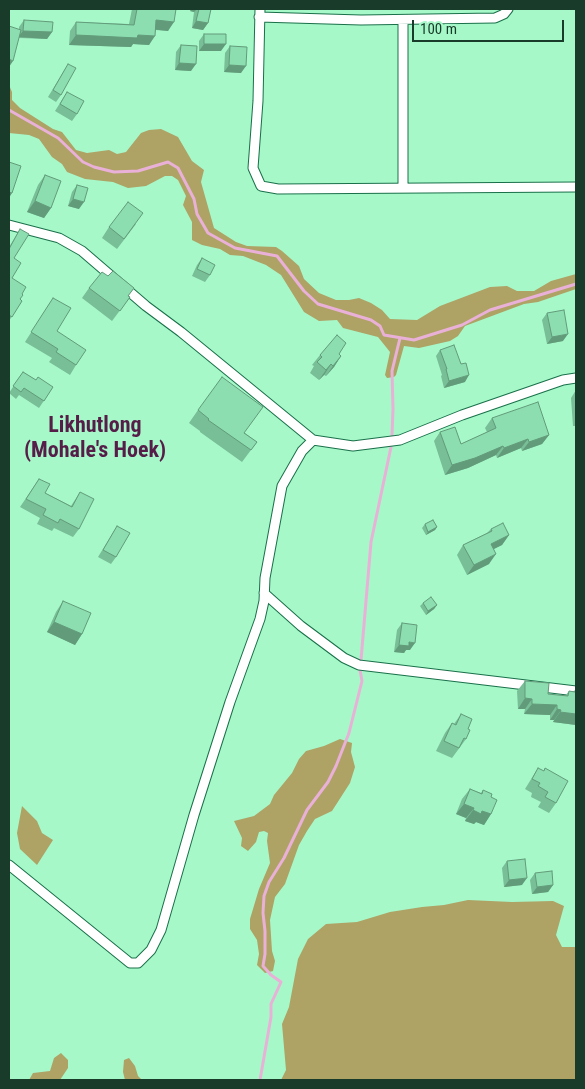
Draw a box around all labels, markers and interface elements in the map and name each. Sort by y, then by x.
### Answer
scale bar [415,10,568,42]
text: 100 m [420,20,457,38]
district label: Likhutlong (Mohale's Hoek) [24,413,166,464]

